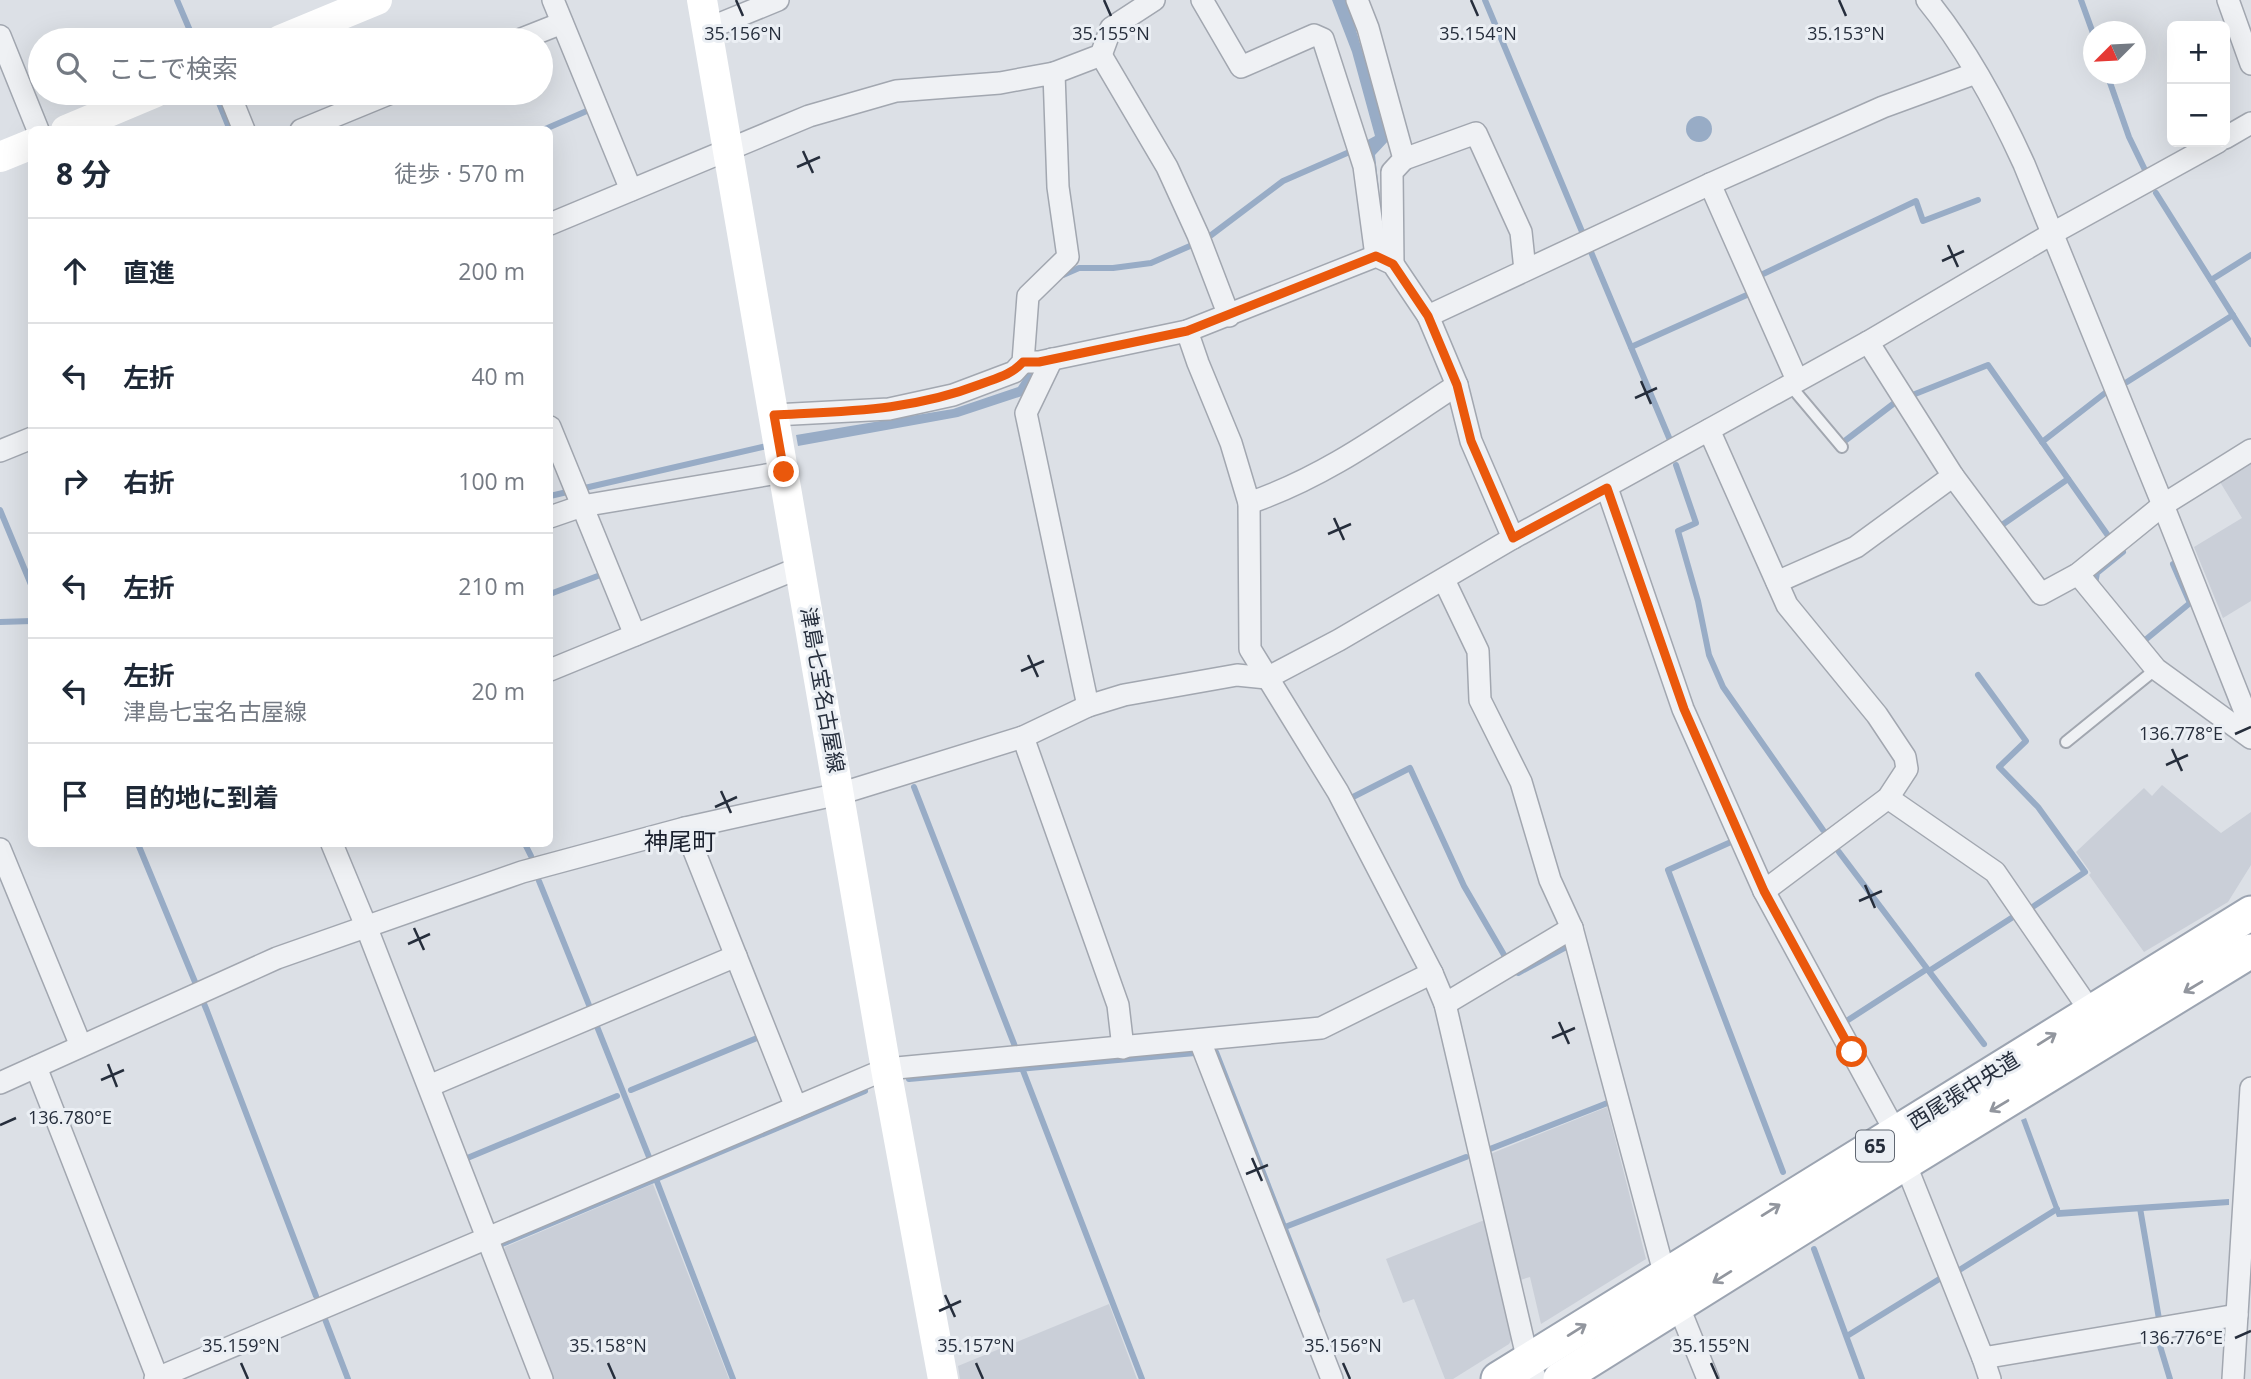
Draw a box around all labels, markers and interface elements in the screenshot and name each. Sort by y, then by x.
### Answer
text: 35.156°N [704,21,782,45]
text: 35.155°N [1072,21,1150,45]
text: 35.154°N [1439,21,1517,45]
text: 35.153°N [1807,21,1885,45]
north arrow [2083,21,2146,84]
map controls [2167,21,2230,147]
button: + [2167,21,2230,84]
search box [28,28,553,105]
icon: search [52,48,90,86]
text: ここで検索 [108,50,238,86]
button: − [2167,84,2230,147]
text: 8 分 [56,153,111,194]
text: 徒歩 · 570 m [394,157,525,189]
icon: ahead [56,252,94,290]
text: 直進 [123,254,175,290]
text: 200 m [458,255,525,287]
icon: left [56,357,94,395]
text: 左折 [123,359,175,395]
text: 40 m [471,360,525,392]
route end [768,456,799,487]
icon: right [56,462,94,500]
text: 右折 [123,464,175,500]
text: 100 m [458,465,525,497]
icon: left [56,567,94,605]
text: 左折 [123,569,175,605]
text: 210 m [458,570,525,602]
street label: 津島七宝名古屋線 [795,605,851,775]
text: 左折 [123,657,175,693]
icon: left [56,672,94,710]
text: 20 m [471,675,525,707]
text: 津島七宝名古屋線 [123,695,307,727]
text: 136.778°E [2139,721,2223,745]
icon: arrive [56,777,94,815]
text: 目的地に到着 [123,779,279,815]
district label: 神尾町 [644,824,716,857]
one-way arrow [2183,980,2203,994]
one-way arrow [2037,1031,2057,1045]
route start [1836,1036,1867,1067]
street label: 西尾張中央道 [1903,1045,2024,1135]
one-way arrow [1989,1099,2009,1113]
text: 136.780°E [28,1105,112,1129]
road number: 65 [1856,1130,1894,1162]
one-way arrow [1760,1203,1780,1217]
one-way arrow [1713,1270,1732,1285]
one-way arrow [1567,1323,1587,1337]
text: 136.776°E [2139,1325,2223,1349]
text: 35.159°N [202,1333,280,1357]
text: 35.158°N [569,1333,647,1357]
text: 35.157°N [937,1333,1015,1357]
text: 35.156°N [1304,1333,1382,1357]
text: 35.155°N [1672,1333,1750,1357]

